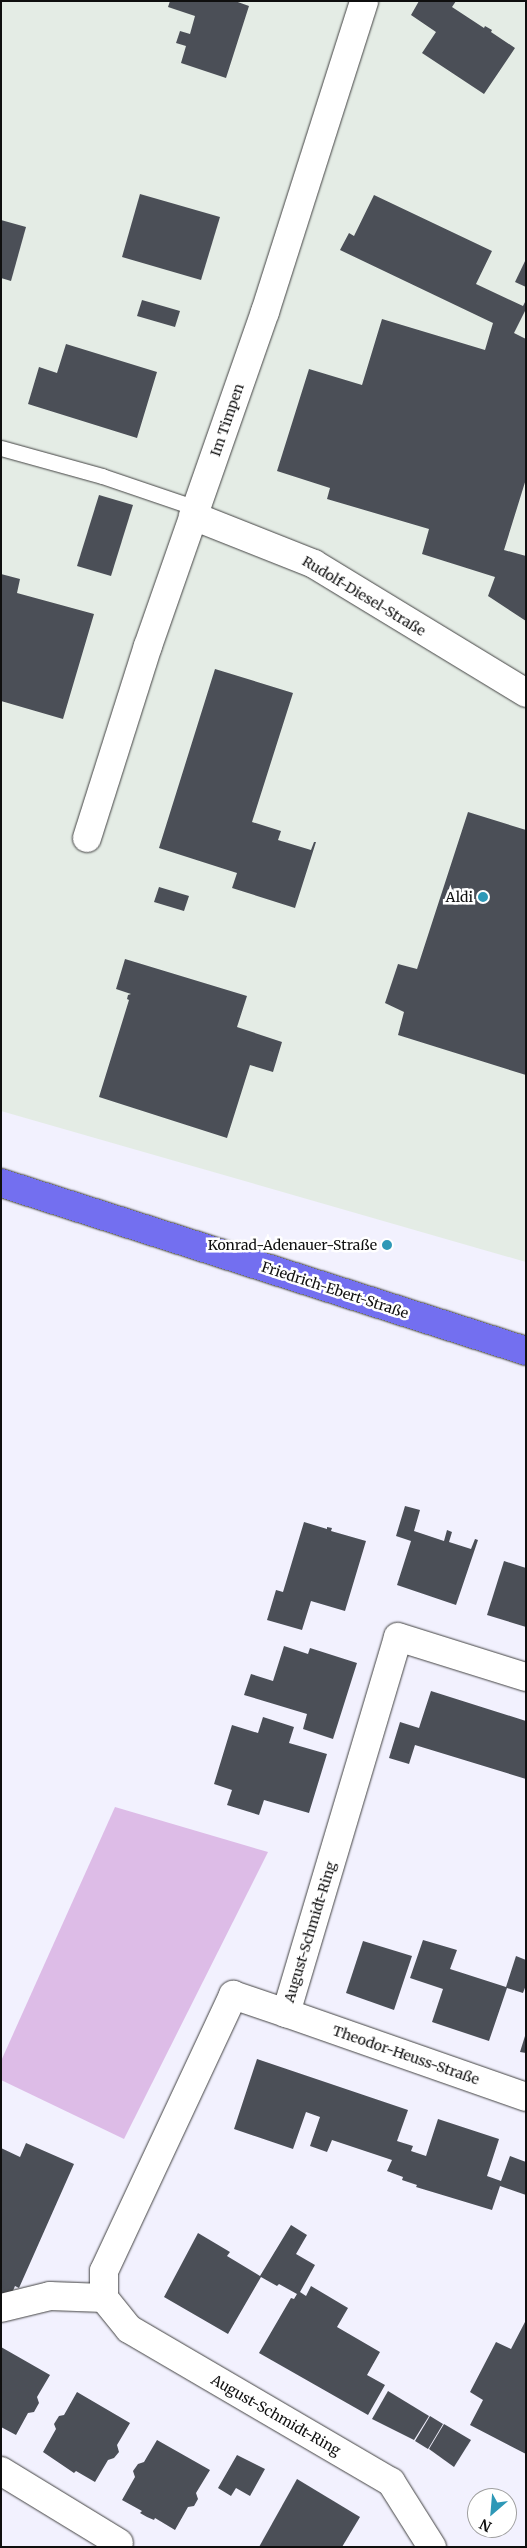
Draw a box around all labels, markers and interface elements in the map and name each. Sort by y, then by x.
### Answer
street label: Im Timpen [207,381,247,459]
street label: Rudolf-Diesel-Straße [299,553,429,639]
place label: Aldi [446,889,473,905]
marker: Aldi [477,891,489,903]
place label: Konrad-Adenauer-Straße [208,1237,377,1253]
marker: Konrad-Adenauer-Straße [381,1239,393,1251]
street label: Friedrich-Ebert-Straße [259,1258,411,1322]
street label: August-Schmidt-Ring [281,1859,339,2005]
street label: Theodor-Heuss-Straße [330,2022,482,2088]
street label: August-Schmidt-Ring [208,2371,344,2459]
north arrow [467,2488,517,2538]
text: N [477,2515,495,2536]

